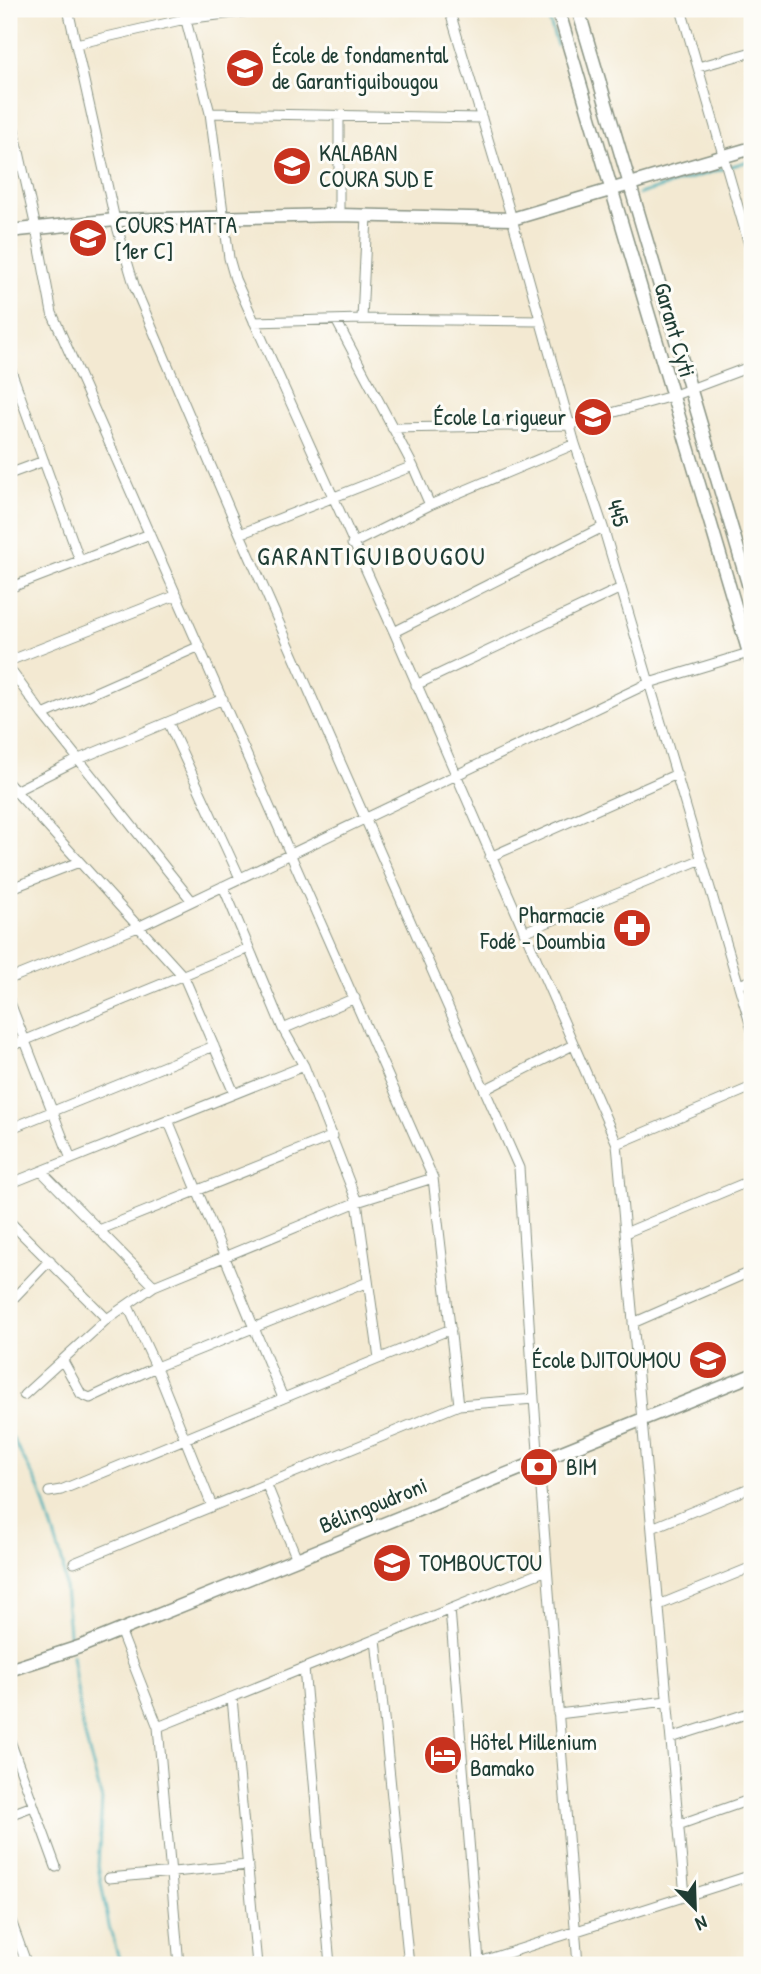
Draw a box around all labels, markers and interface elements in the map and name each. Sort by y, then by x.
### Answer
place label: École de fondamental de Garantiguibougou [272,39,449,96]
school or university icon: École de fondamental de Garantiguibougou [224,47,266,89]
place label: KALABAN COURA SUD E [319,137,434,194]
school or university icon: KALABAN COURA SUD E [271,145,313,187]
place label: COURS MATTA [1er C] [115,209,237,266]
school or university icon: COURS MATTA [1er C] [67,217,109,259]
street label: Garant Cyti [647,279,704,381]
school or university icon: École La rigueur [572,396,614,438]
place label: École La rigueur [434,401,566,432]
street label: 445 [600,495,637,531]
district label: GARANTIGUIBOUGOU [257,538,487,573]
place label: Pharmacie Fodé - Doumbia [479,899,605,956]
pharmacy icon: Pharmacie Fodé - Doumbia [611,907,653,949]
school or university icon: École DJITOUMOU [687,1339,729,1381]
place label: École DJITOUMOU [532,1344,681,1375]
bank icon: BIM [518,1446,560,1488]
place label: BIM [566,1451,597,1482]
street label: Bélingoudroni [314,1469,431,1540]
school or university icon: TOMBOUCTOU [371,1542,413,1584]
place label: TOMBOUCTOU [419,1547,542,1578]
place label: Hôtel Millenium Bamako [470,1726,597,1783]
hotel icon: Hôtel Millenium Bamako [422,1734,464,1776]
north arrow [660,1872,730,1942]
text: N [692,1910,711,1938]

